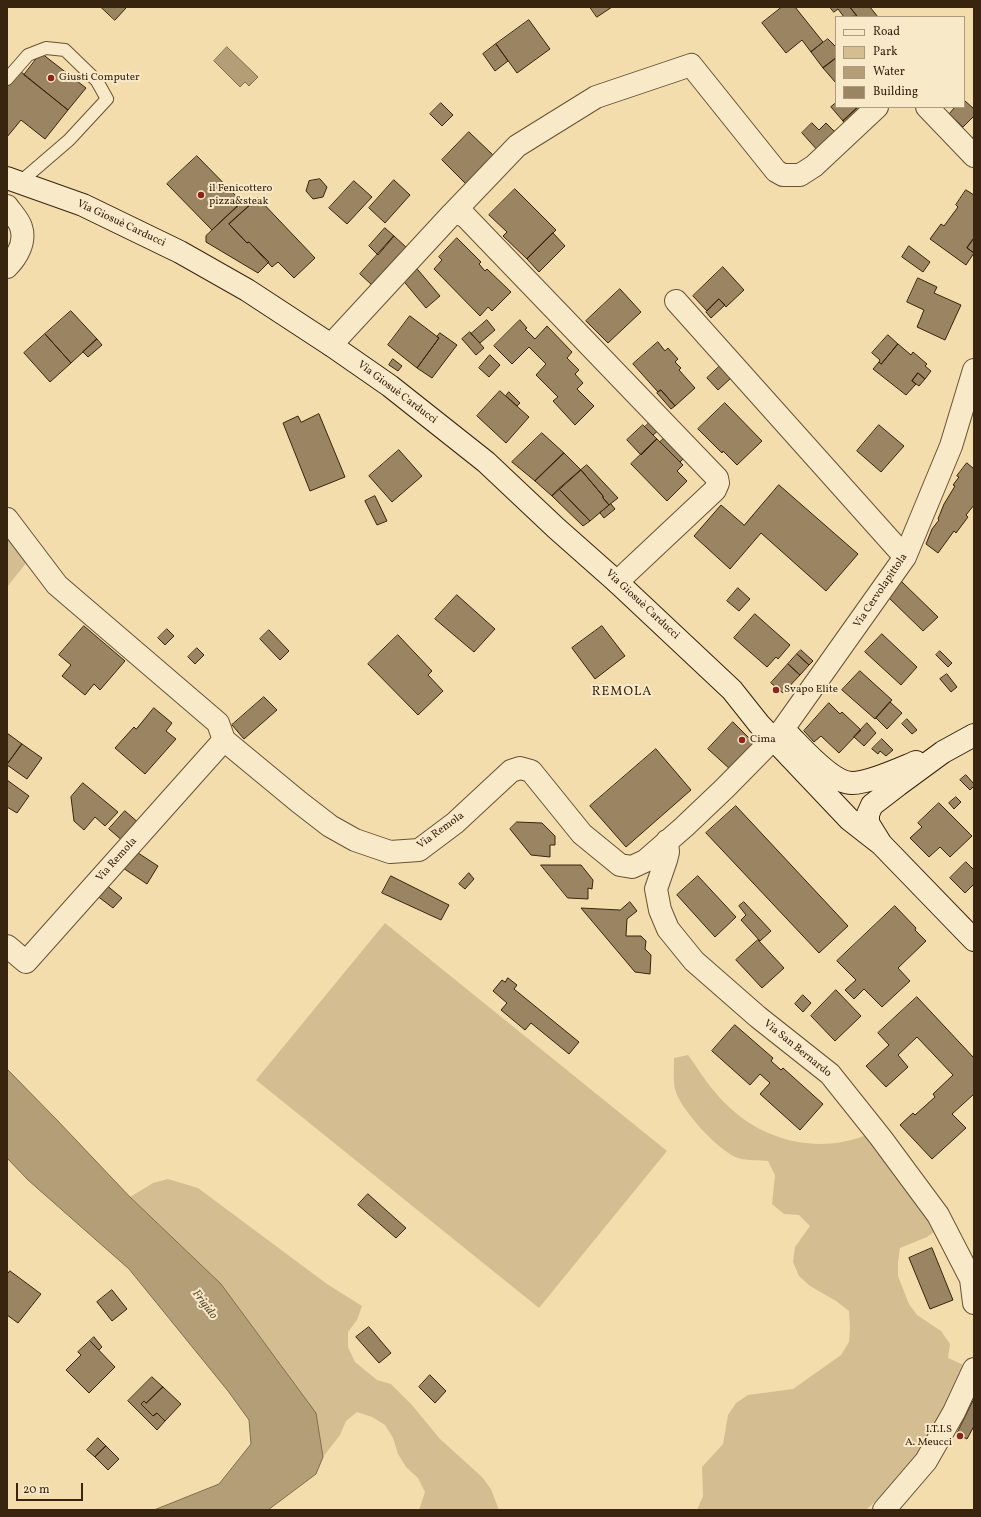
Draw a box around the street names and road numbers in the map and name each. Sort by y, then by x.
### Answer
street label: Via Giosuè Carducci [75,198,167,250]
street label: Via Giosuè Carducci [355,359,439,427]
street label: Via Cervolapittola [851,551,911,631]
street label: Via Giosuè Carducci [602,567,682,643]
street label: Via Remola [415,810,467,852]
street label: Via Remola [94,835,140,885]
street label: Via San Bernardo [760,1018,834,1080]

